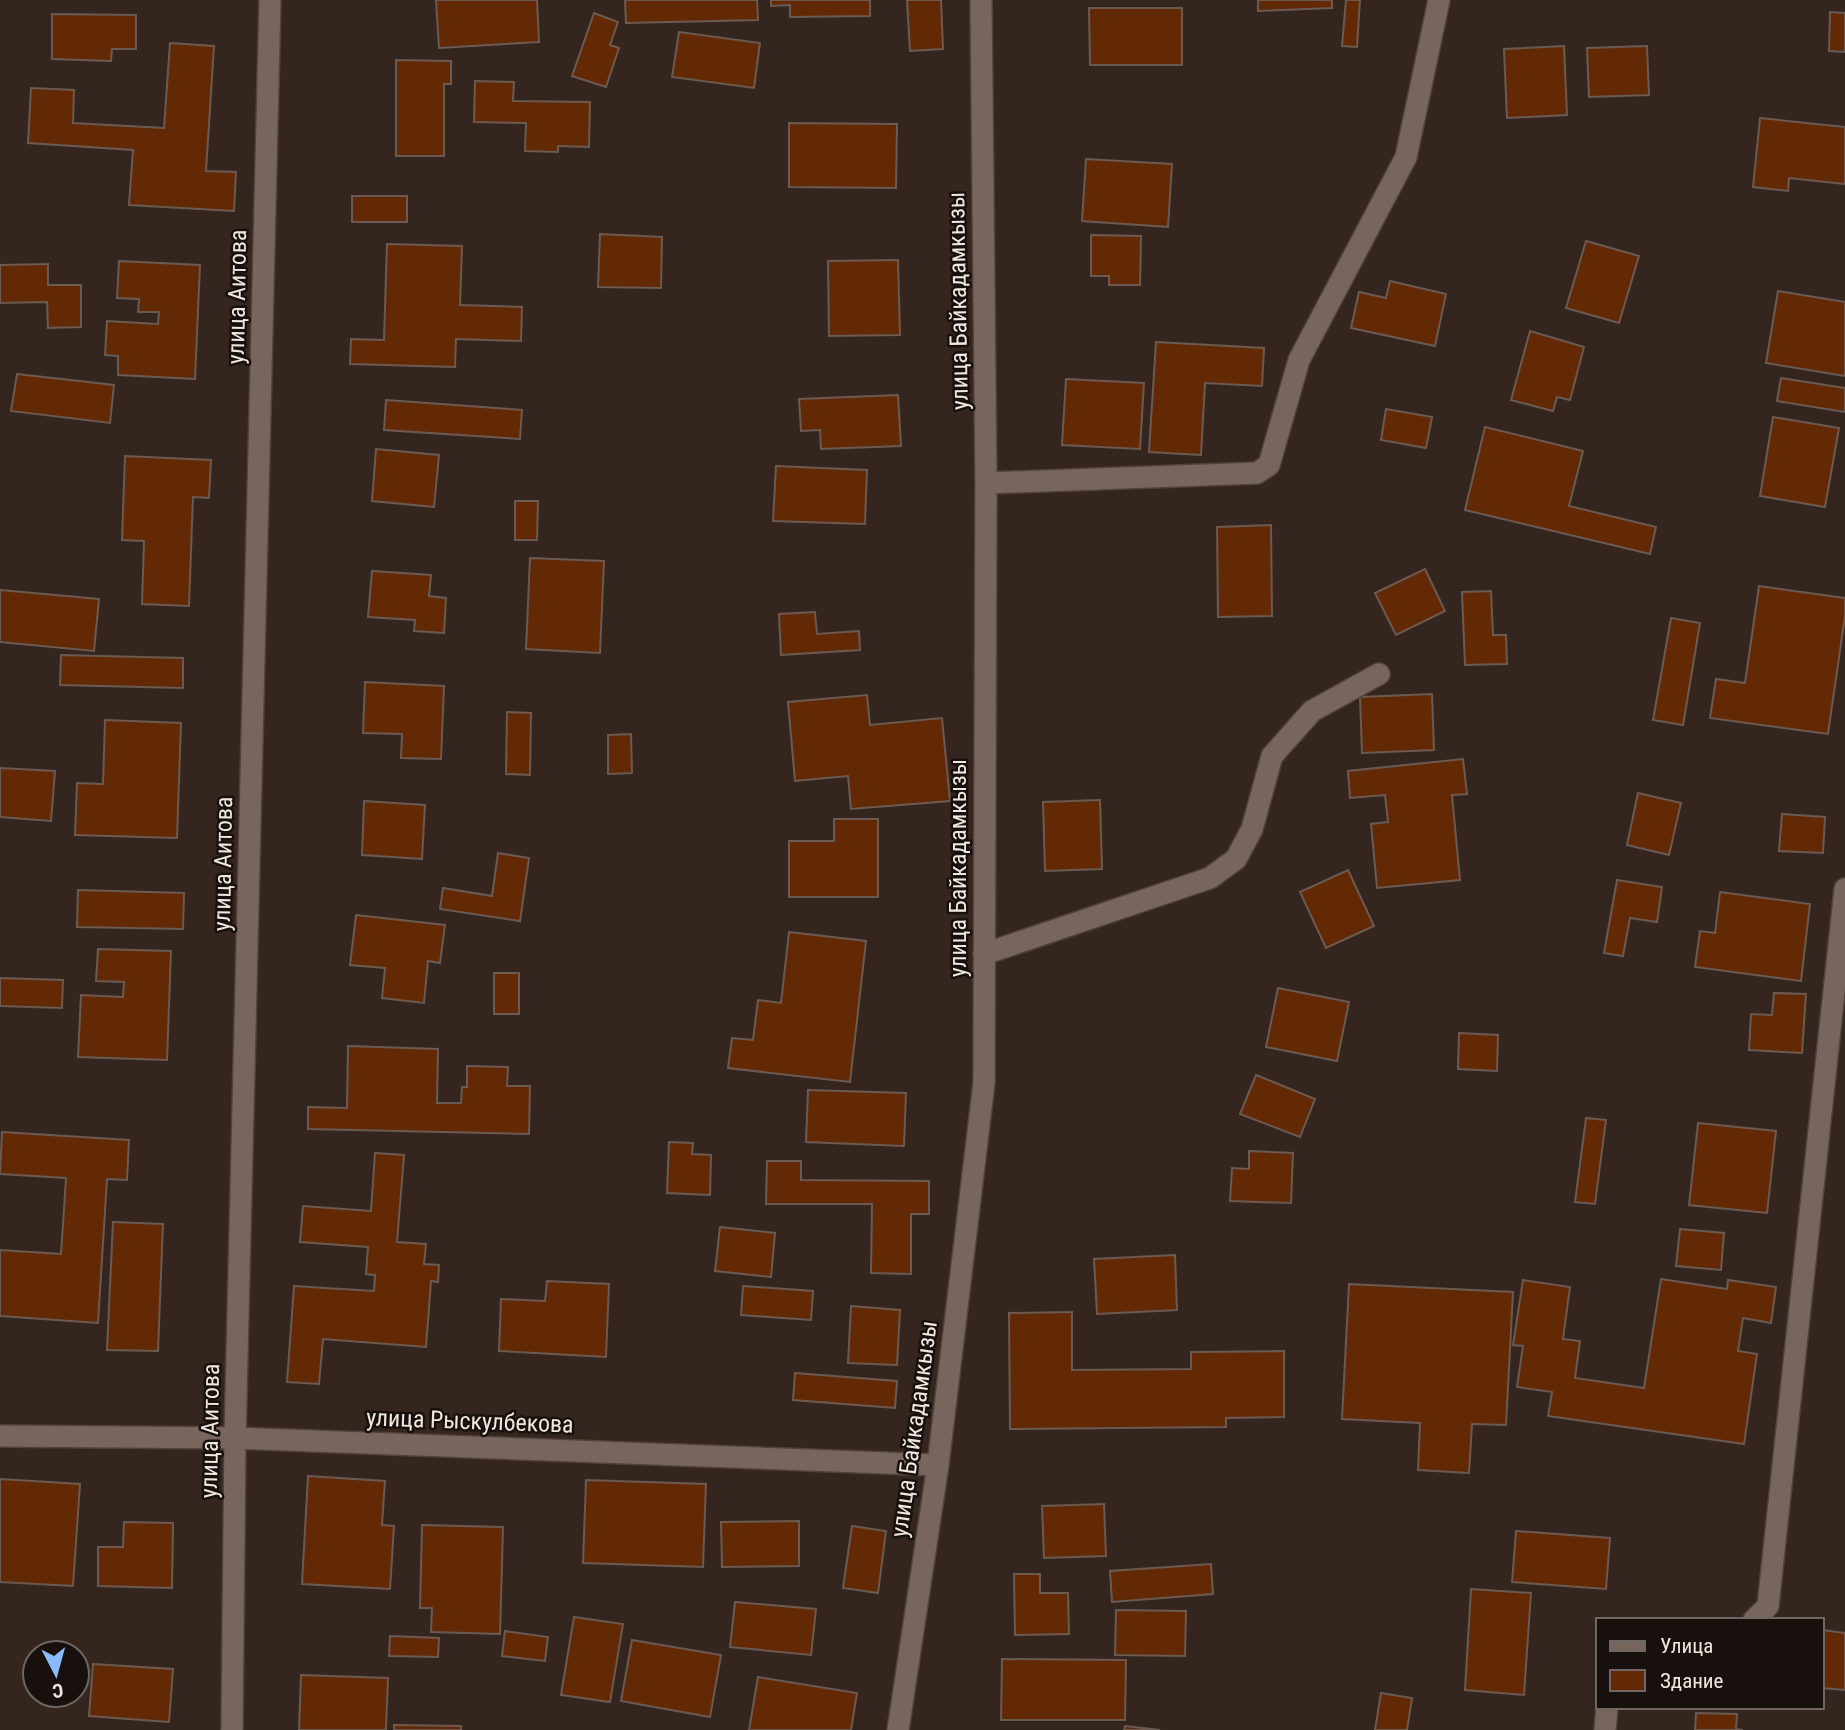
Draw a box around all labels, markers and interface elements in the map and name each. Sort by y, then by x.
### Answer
street label: улица Байкадамкызы [942,192,974,410]
street label: улица Аитова [222,229,252,365]
street label: улица Байкадамкызы [944,759,972,977]
street label: улица Аитова [208,796,238,932]
street label: улица Байкадамкызы [885,1319,943,1539]
street label: улица Аитова [195,1363,225,1499]
street label: улица Рыскулбекова [366,1403,574,1439]
legend [1596,1618,1824,1709]
text: Улица [1660,1634,1713,1658]
north arrow [21,1639,91,1709]
text: Здание [1660,1669,1724,1693]
text: С [51,1678,64,1702]

